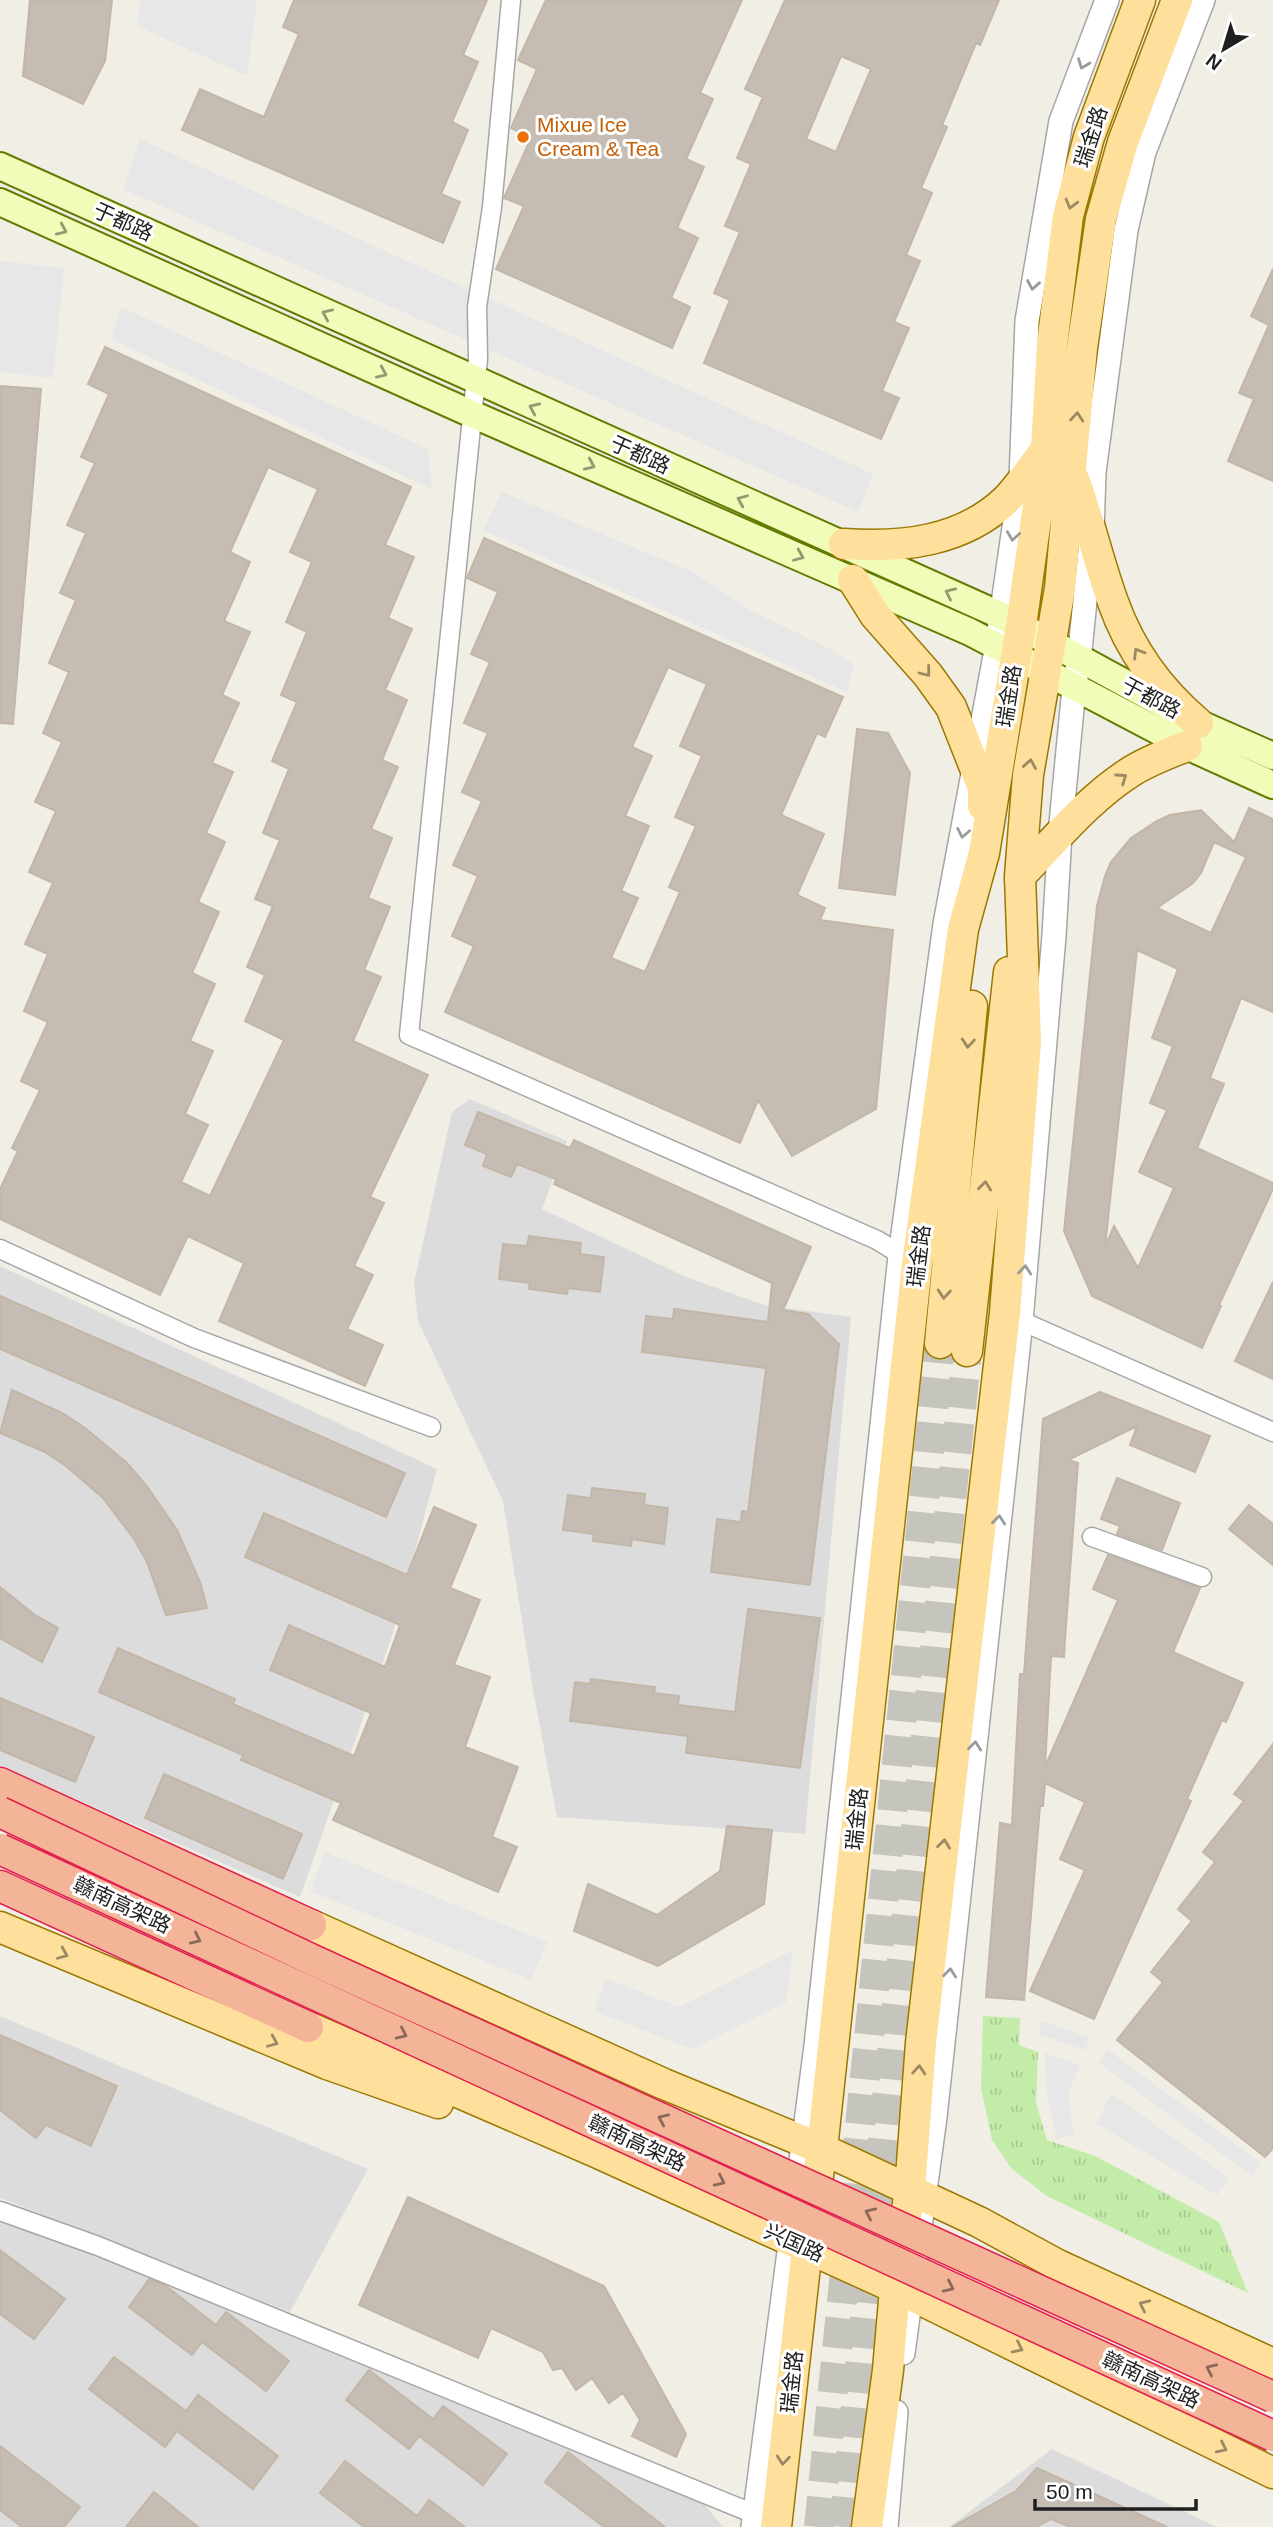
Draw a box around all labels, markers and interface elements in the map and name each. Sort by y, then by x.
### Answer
north arrow [1189,14,1259,84]
text: N [1202,50,1226,75]
one-way arrow [1077,57,1091,69]
street label: 瑞金路 [1070,103,1111,170]
place label: Mixue Ice Cream & Tea [537,113,659,160]
marker: Mixue Ice Cream & Tea [515,129,531,145]
one-way arrow [1065,197,1079,209]
street label: 于都路 [90,198,157,245]
one-way arrow [55,222,67,236]
one-way arrow [1026,279,1041,291]
one-way arrow [322,308,334,322]
one-way arrow [374,365,387,379]
one-way arrow [529,402,541,416]
one-way arrow [1069,411,1084,422]
street label: 于都路 [607,431,674,478]
one-way arrow [583,457,595,471]
one-way arrow [737,494,750,508]
one-way arrow [1006,530,1021,542]
one-way arrow [792,547,804,561]
one-way arrow [945,587,957,601]
one-way arrow [1133,648,1146,661]
street label: 瑞金路 [992,663,1025,729]
one-way arrow [917,665,930,677]
street label: 于都路 [1118,673,1184,723]
one-way arrow [1022,758,1037,770]
one-way arrow [1114,774,1127,786]
one-way arrow [956,826,971,838]
one-way arrow [961,1037,976,1049]
one-way arrow [978,1180,993,1192]
street label: 瑞金路 [903,1223,934,1289]
one-way arrow [1017,1264,1032,1275]
one-way arrow [937,1289,952,1300]
one-way arrow [992,1514,1007,1526]
one-way arrow [967,1741,982,1752]
street label: 瑞金路 [842,1786,871,1851]
one-way arrow [936,1838,951,1850]
street label: 赣南高架路 [70,1872,175,1937]
one-way arrow [189,1931,201,1945]
one-way arrow [56,1946,68,1960]
one-way arrow [943,1967,958,1978]
one-way arrow [395,2026,408,2040]
one-way arrow [266,2033,278,2047]
one-way arrow [911,2064,926,2075]
street label: 赣南高架路 [585,2110,690,2175]
one-way arrow [658,2113,670,2127]
one-way arrow [713,2173,725,2187]
one-way arrow [865,2207,877,2221]
street label: 兴国路 [761,2219,828,2266]
one-way arrow [942,2279,954,2293]
one-way arrow [1139,2299,1151,2313]
one-way arrow [1011,2339,1023,2353]
street label: 赣南高架路 [1099,2347,1204,2412]
street label: 瑞金路 [777,2349,806,2414]
one-way arrow [1206,2363,1218,2377]
one-way arrow [1215,2440,1227,2454]
one-way arrow [776,2454,791,2466]
scale bar [1035,2468,1196,2512]
text: 50 m [1046,2480,1093,2503]

